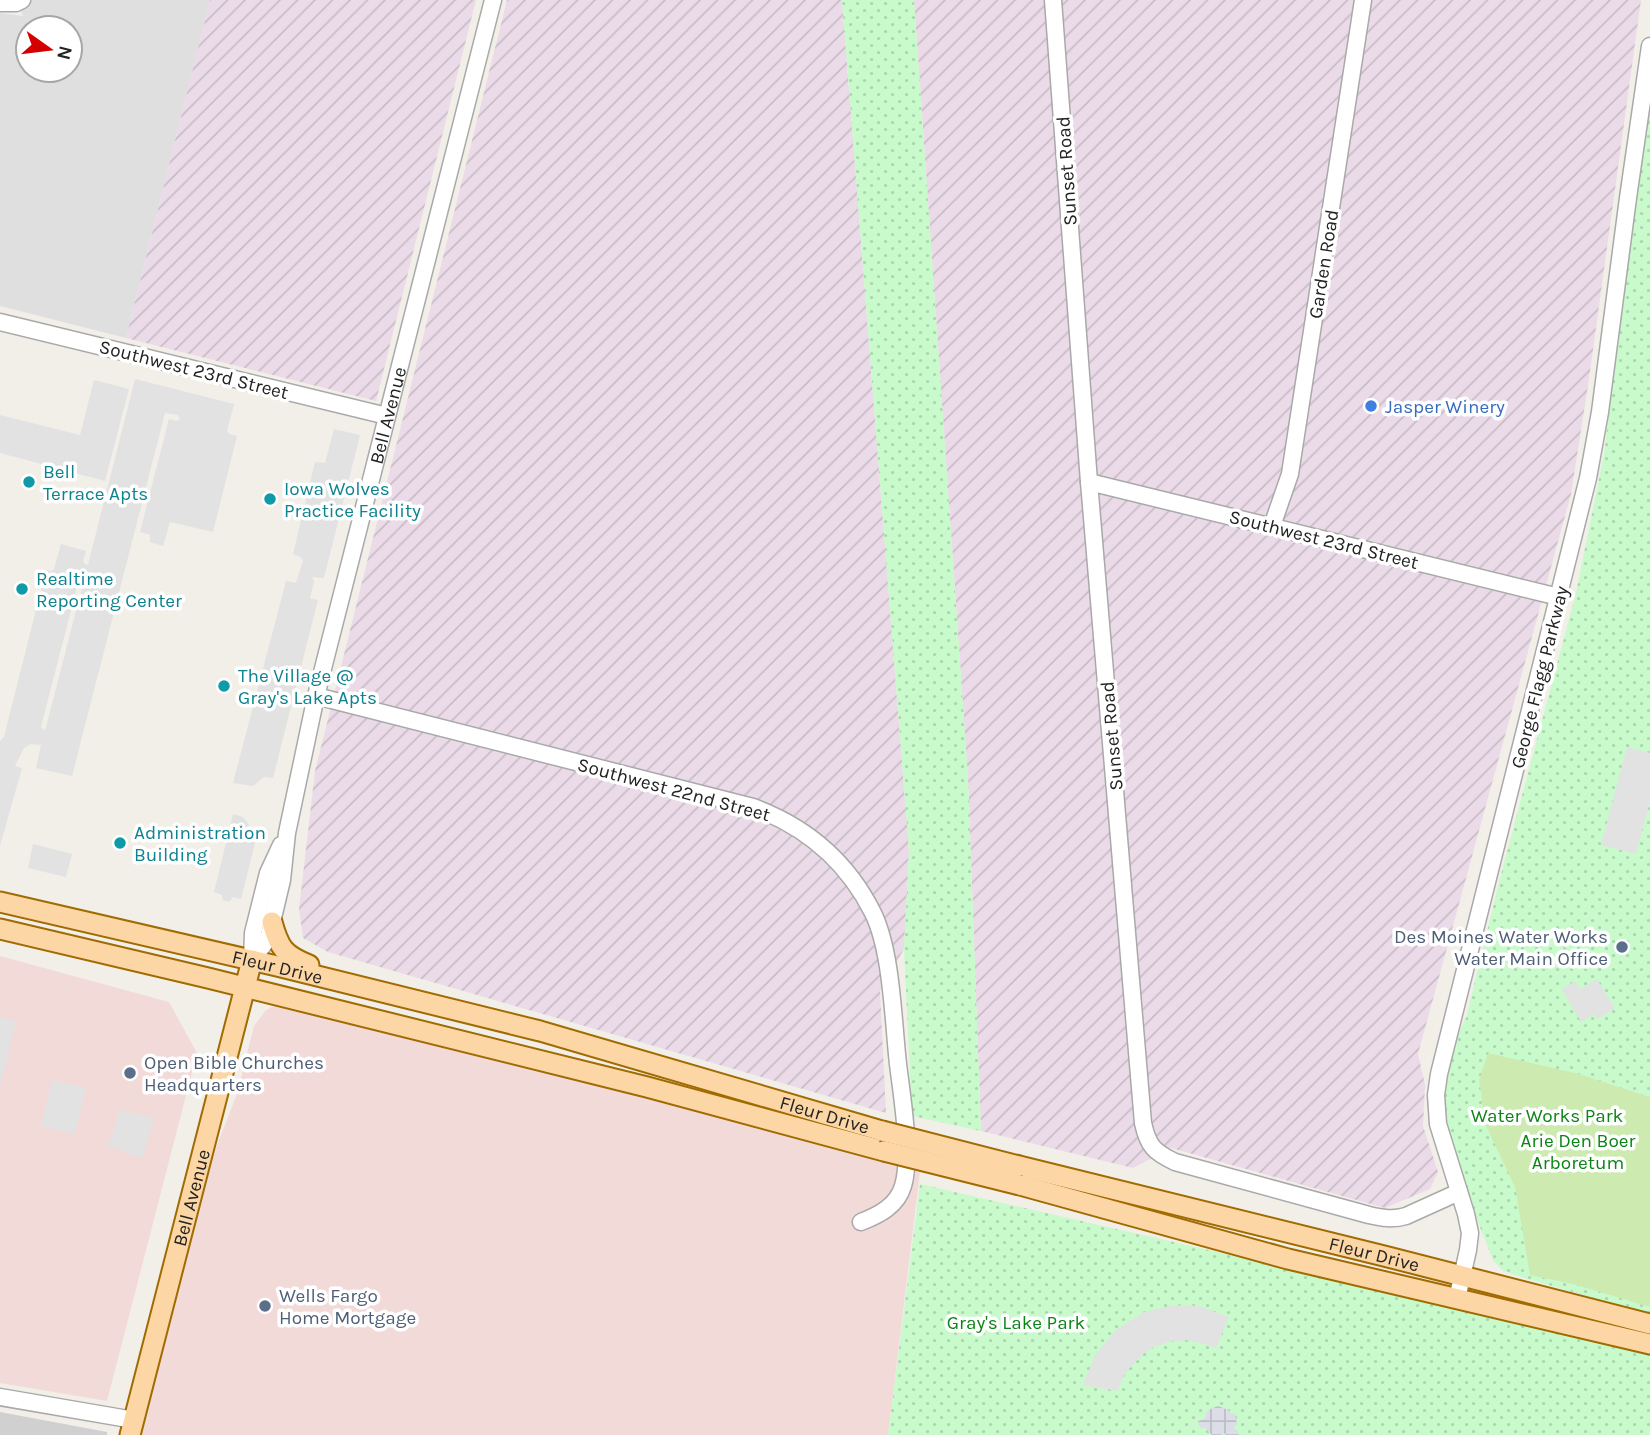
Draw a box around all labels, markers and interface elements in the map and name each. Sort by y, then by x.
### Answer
north arrow [14,14,84,84]
text: N [52,44,77,62]
street label: Sunset Road [1052,115,1082,226]
street label: Garden Road [1304,208,1343,320]
street label: Southwest 23rd Street [97,336,291,404]
street label: Bell Avenue [365,365,411,466]
place label: Jasper Winery [1385,396,1505,418]
marker: Jasper Winery [1363,398,1379,414]
place label: Bell Terrace Apts [43,461,148,505]
marker: Bell Terrace Apts [21,474,37,490]
place label: Iowa Wolves Practice Facility [284,478,421,522]
marker: Iowa Wolves Practice Facility [262,491,278,507]
street label: Southwest 23rd Street [1227,506,1421,574]
place label: Realtime Reporting Center [36,568,182,612]
marker: Realtime Reporting Center [14,581,30,597]
street label: George Flagg Parkway [1507,584,1573,771]
place label: The Village @ Gray's Lake Apts [238,665,377,709]
marker: The Village @ Gray's Lake Apts [216,678,232,694]
street label: Sunset Road [1096,680,1128,791]
street label: Southwest 22nd Street [575,754,772,826]
place label: Administration Building [134,822,266,866]
marker: Administration Building [112,835,128,851]
place label: Des Moines Water Works Water Main Office [1394,926,1608,970]
marker: Des Moines Water Works Water Main Office [1614,939,1630,955]
street label: Fleur Drive [230,946,325,989]
place label: Open Bible Churches Headquarters [144,1052,324,1096]
marker: Open Bible Churches Headquarters [122,1065,138,1081]
street label: Fleur Drive [777,1092,872,1139]
park label: Water Works Park [1471,1105,1624,1127]
park label: Arie Den Boer Arboretum [1521,1130,1636,1174]
street label: Bell Avenue [169,1147,215,1249]
street label: Fleur Drive [1327,1233,1422,1277]
place label: Wells Fargo Home Mortgage [279,1285,416,1329]
marker: Wells Fargo Home Mortgage [257,1298,273,1314]
park label: Gray's Lake Park [947,1312,1085,1334]

